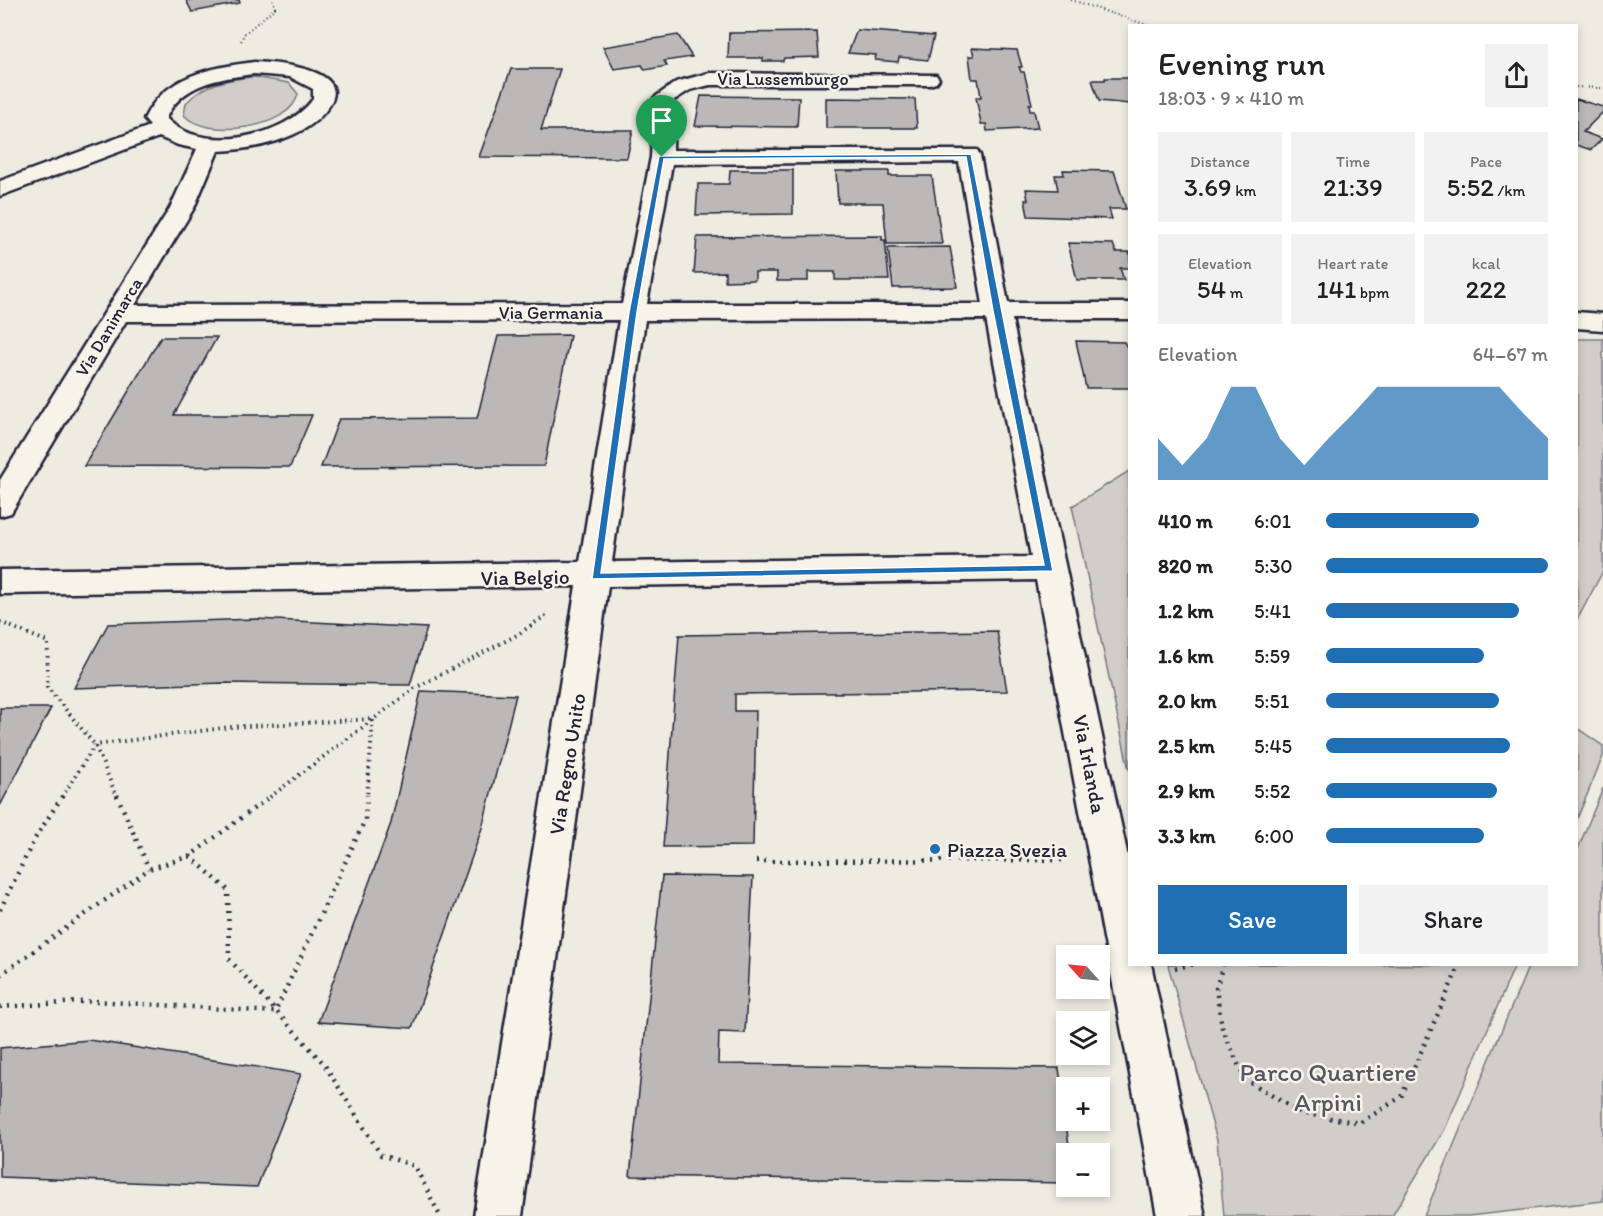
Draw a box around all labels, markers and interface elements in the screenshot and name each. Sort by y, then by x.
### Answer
text: Evening run [1158,44,1325,83]
button: share [1485,44,1548,107]
street label: Via Lussemburgo [717,68,849,90]
text: 18:03 · 9 × 410 m [1158,86,1304,110]
pin [636,95,687,157]
icon: arrive [645,104,678,137]
text: Distance [1190,152,1250,171]
text: Time [1336,152,1370,171]
text: Pace [1470,152,1502,171]
text: 3.69 [1184,171,1232,203]
text: 21:39 [1323,171,1383,203]
text: 5:52 [1447,171,1494,203]
text: km [1232,181,1256,200]
text: /km [1494,181,1525,200]
text: Elevation [1188,254,1252,273]
text: Heart rate [1318,254,1388,273]
text: kcal [1472,254,1500,273]
street label: Via Danimarca [71,273,148,381]
text: 54 [1197,273,1226,305]
text: 141 [1316,273,1356,305]
text: 222 [1465,273,1507,305]
text: m [1226,283,1243,302]
text: bpm [1356,283,1390,302]
street label: Via Germania [499,302,604,324]
text: Elevation [1158,342,1237,366]
text: 64–67 m [1472,342,1548,366]
text: 410 m [1158,509,1213,533]
text: 6:01 [1254,509,1291,533]
text: 820 m [1158,554,1213,578]
text: 5:30 [1254,554,1293,578]
street label: Via Belgio [480,564,570,590]
text: 1.2 km [1158,599,1214,623]
text: 5:41 [1254,599,1291,623]
text: 1.6 km [1158,644,1214,668]
text: 5:59 [1254,644,1290,668]
text: 2.0 km [1158,689,1217,713]
text: 5:51 [1254,689,1289,713]
street label: Via Regno Unito [543,691,591,837]
street label: Via Irlanda [1068,712,1112,816]
text: 2.5 km [1158,734,1215,758]
text: 5:45 [1254,734,1292,758]
text: 2.9 km [1158,779,1215,803]
text: 5:52 [1254,779,1290,803]
text: 3.3 km [1158,824,1216,848]
text: 6:00 [1254,824,1294,848]
place label: Piazza Svezia [947,837,1067,862]
marker: Piazza Svezia [928,842,942,856]
button: Save [1158,885,1347,954]
button: Share [1359,885,1548,954]
north arrow [1056,945,1110,999]
map controls [1056,945,1110,1197]
button: layers [1056,1011,1110,1065]
park label: Parco Quartiere Arpini [1239,1056,1417,1118]
button: + [1056,1077,1110,1131]
button: − [1056,1143,1110,1197]

